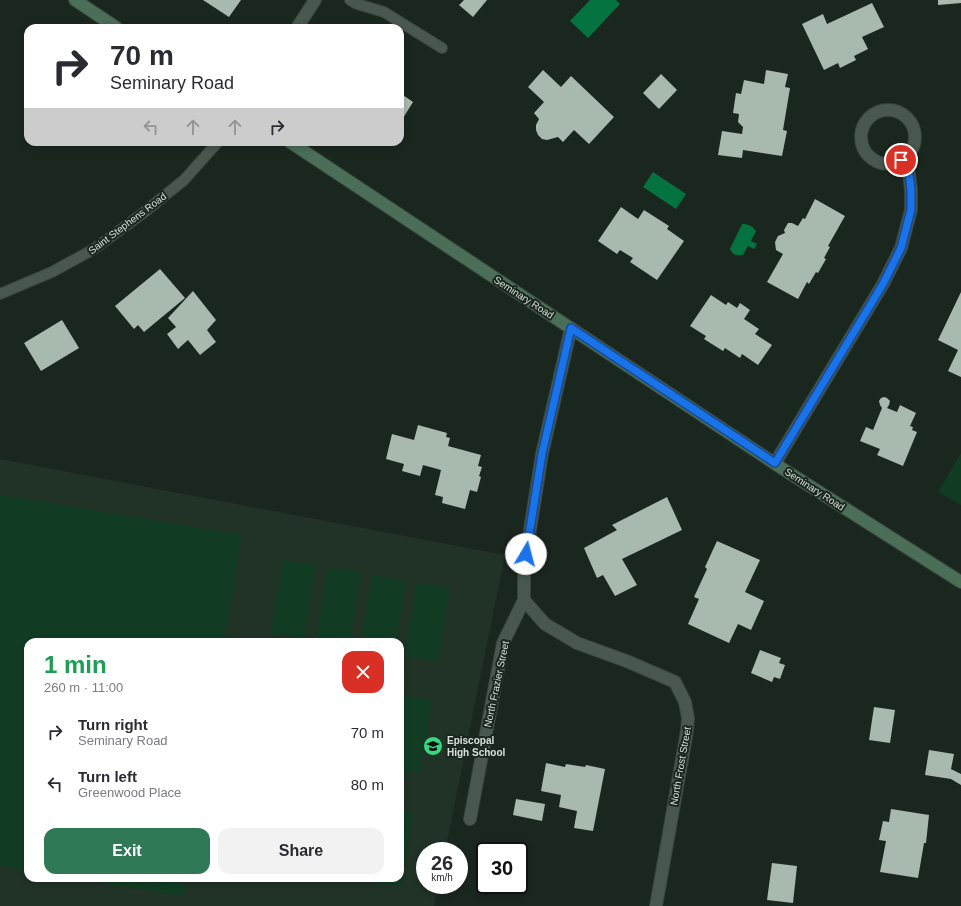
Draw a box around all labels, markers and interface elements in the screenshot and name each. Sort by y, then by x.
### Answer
icon: right [44,40,96,92]
text: 70 m [110,40,174,71]
text: Seminary Road [110,73,234,93]
icon: left [140,116,162,138]
icon: ahead [182,116,204,138]
icon: ahead [224,116,246,138]
icon: right [266,116,288,138]
pin [884,143,918,177]
icon: arrive [890,149,912,171]
street label: Saint Stephens Road [86,191,168,256]
street label: Seminary Road [492,274,556,321]
street label: Seminary Road [783,466,847,513]
position arrow [505,533,547,575]
street label: North Frazier Street [482,640,511,728]
text: 1 min [44,651,107,678]
button: close [342,651,384,693]
text: 260 m · 11:00 [44,680,123,695]
text: Turn right [78,716,148,733]
icon: right [44,721,66,743]
text: 70 m [351,724,384,741]
street label: North Frost Street [668,726,693,806]
text: Seminary Road [78,733,168,748]
school or university icon: Episcopal High School [422,735,444,757]
place label: Episcopal High School [447,735,506,758]
text: Turn left [78,768,137,785]
icon: left [44,773,66,795]
text: 80 m [351,776,384,793]
text: Greenwood Place [78,785,181,800]
button: Exit [44,828,210,874]
button: Share [218,828,384,874]
speed limit sign: 30 [476,842,528,894]
text: 26 [431,852,453,874]
text: km/h [431,872,453,883]

